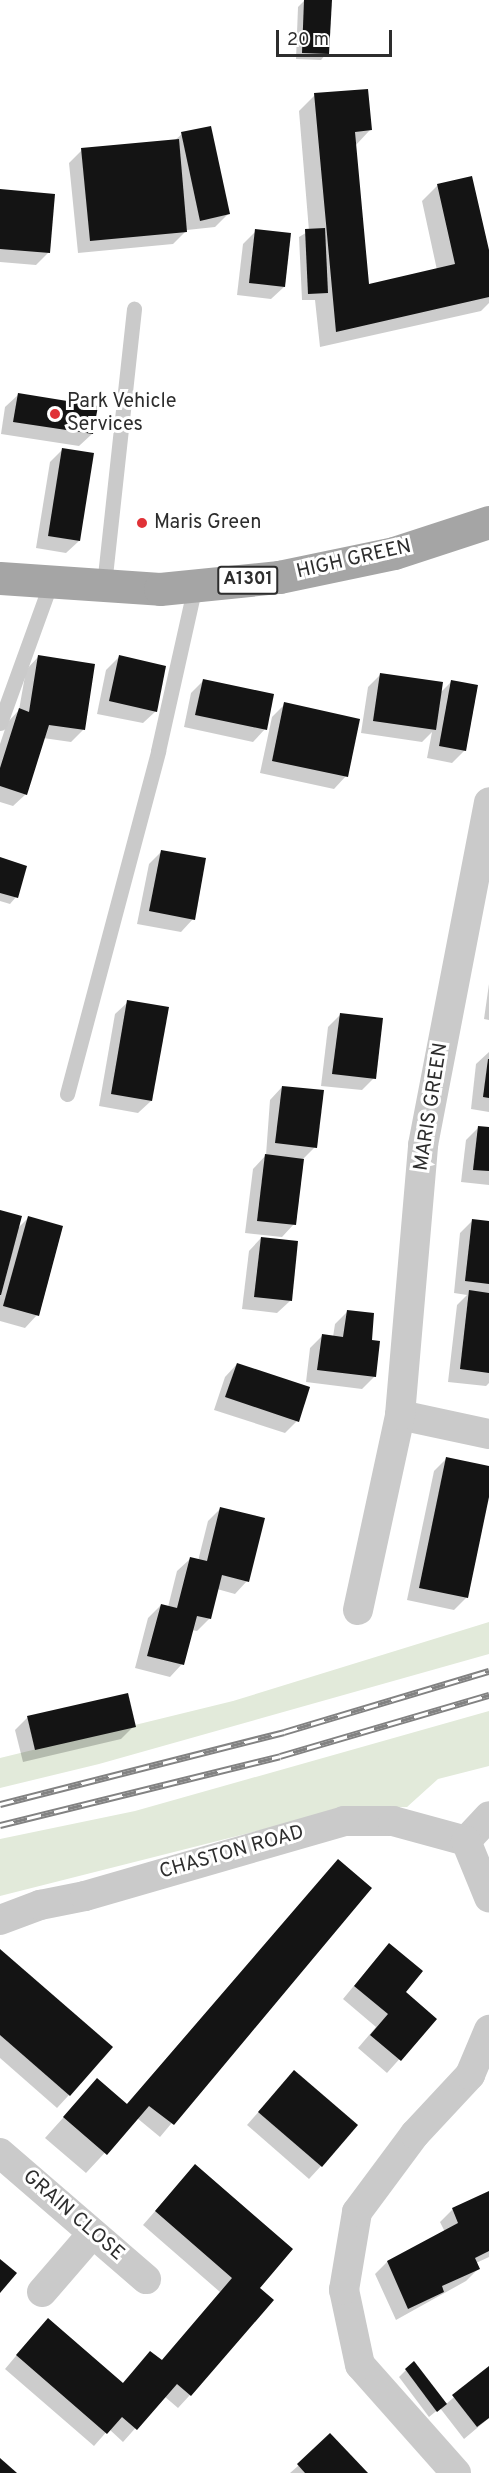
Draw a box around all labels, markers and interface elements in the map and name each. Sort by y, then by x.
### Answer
scale bar [279,18,394,56]
text: 20 m [287,29,329,52]
place label: Park Vehicle Services [67,390,177,437]
marker: Park Vehicle Services [48,407,62,421]
place label: Maris Green [154,511,261,535]
marker: Maris Green [135,516,149,530]
street label: HIGH GREEN [294,535,414,585]
road number: A1301 [216,565,280,595]
street label: MARIS GREEN [410,1041,454,1173]
street label: CHASTON ROAD [157,1821,307,1885]
street label: GRAIN CLOSE [17,2165,129,2267]

